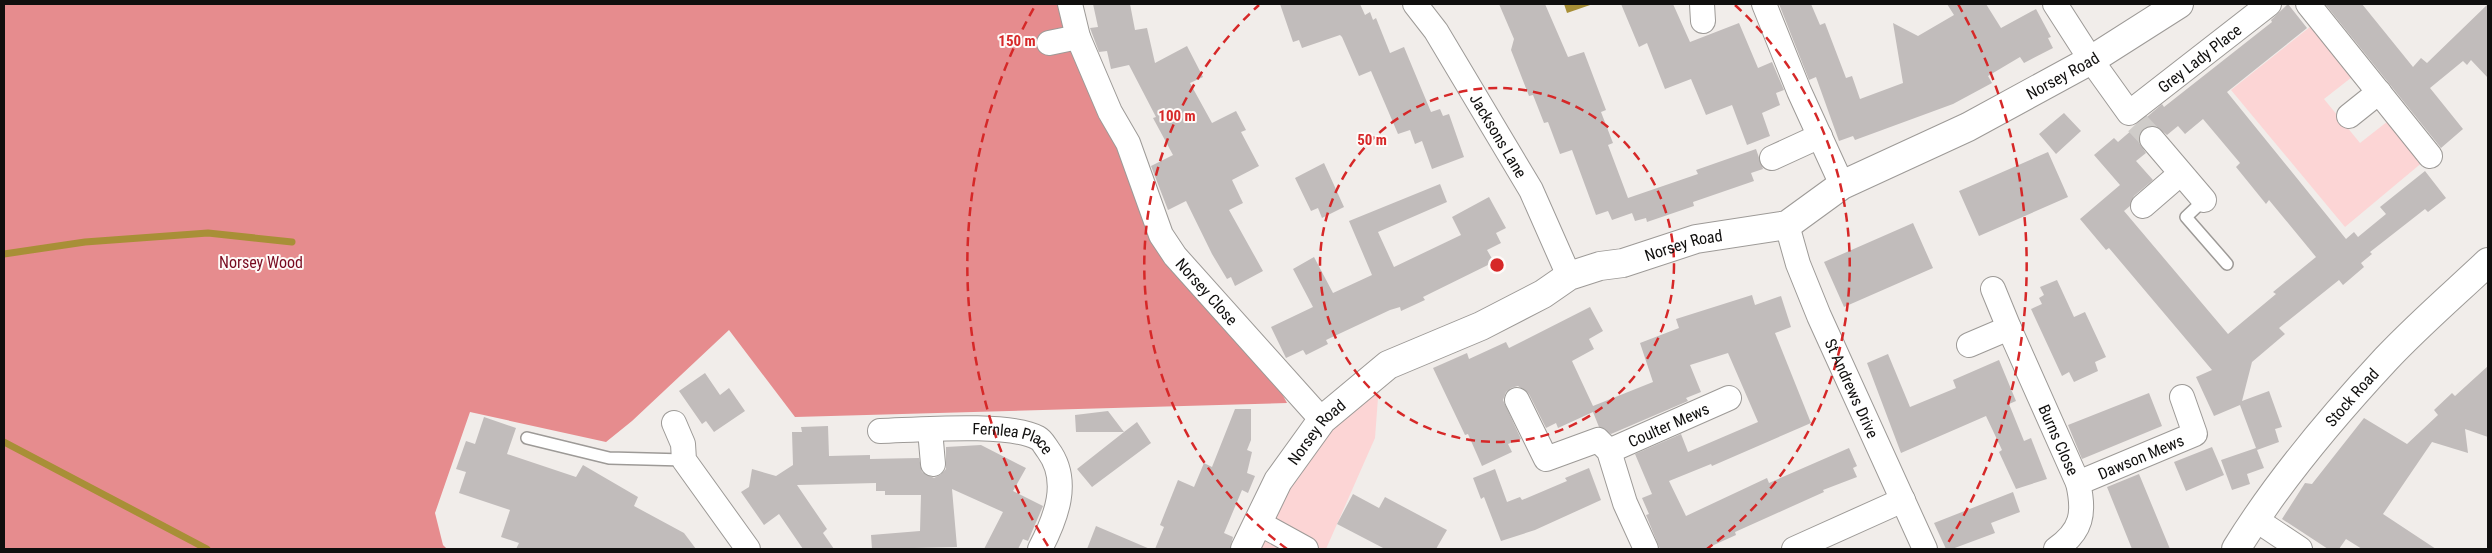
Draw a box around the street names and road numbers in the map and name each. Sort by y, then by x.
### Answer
street label: Grey Lady Place [2154,20,2245,97]
street label: Norsey Road [2023,48,2103,103]
street label: Jacksons Lane [1466,90,1530,181]
street label: Norsey Road [1642,226,1724,265]
street label: Norsey Close [1172,254,1241,329]
street label: St Andrews Drive [1821,336,1882,441]
street label: Stock Road [2321,364,2383,430]
street label: Norsey Road [1284,396,1349,469]
street label: Coulter Mews [1625,399,1712,451]
street label: Burns Close [2034,402,2082,479]
street label: Fernlea Place [972,419,1057,458]
street label: Dawson Mews [2095,431,2187,484]

